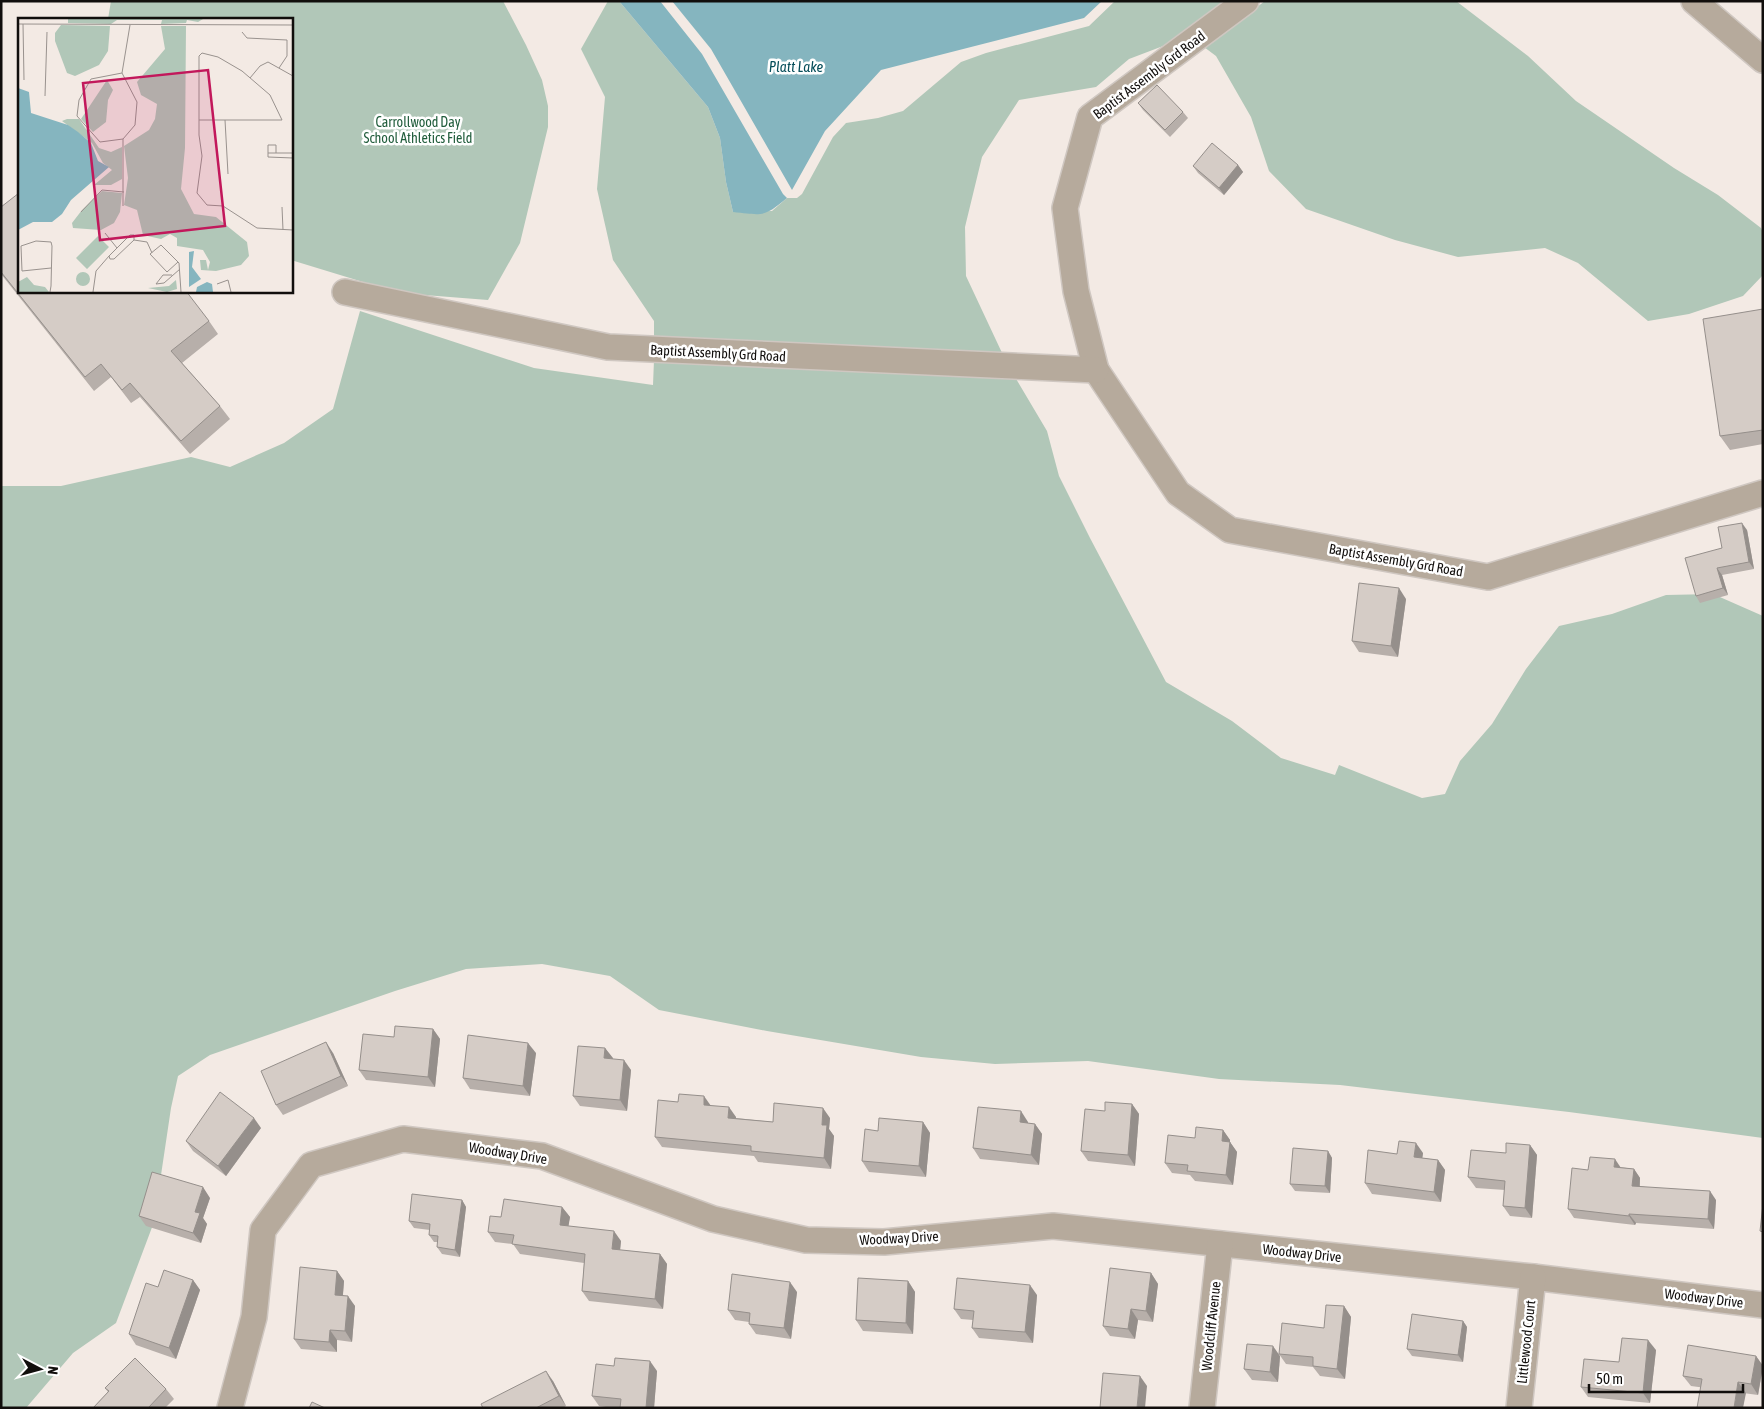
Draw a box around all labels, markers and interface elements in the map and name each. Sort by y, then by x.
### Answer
inset map [18,18,292,292]
street label: Baptist Assembly Grd Road [1090,28,1208,122]
water label: Platt Lake [769,58,824,75]
park label: Carrollwood Day School Athletics Field [364,114,472,146]
street label: Baptist Assembly Grd Road [650,341,786,365]
street label: Baptist Assembly Grd Road [1328,540,1464,580]
street label: Woodway Drive [468,1139,548,1167]
street label: Woodway Drive [859,1228,939,1248]
street label: Woodway Drive [1262,1241,1342,1265]
street label: Woodcliff Avenue [1198,1280,1224,1372]
street label: Woodway Drive [1664,1285,1744,1311]
street label: Littlewood Court [1514,1299,1538,1385]
north arrow [15,1344,65,1394]
scale bar [1589,1362,1743,1394]
text: N [45,1365,61,1375]
text: 50 m [1596,1370,1623,1387]

